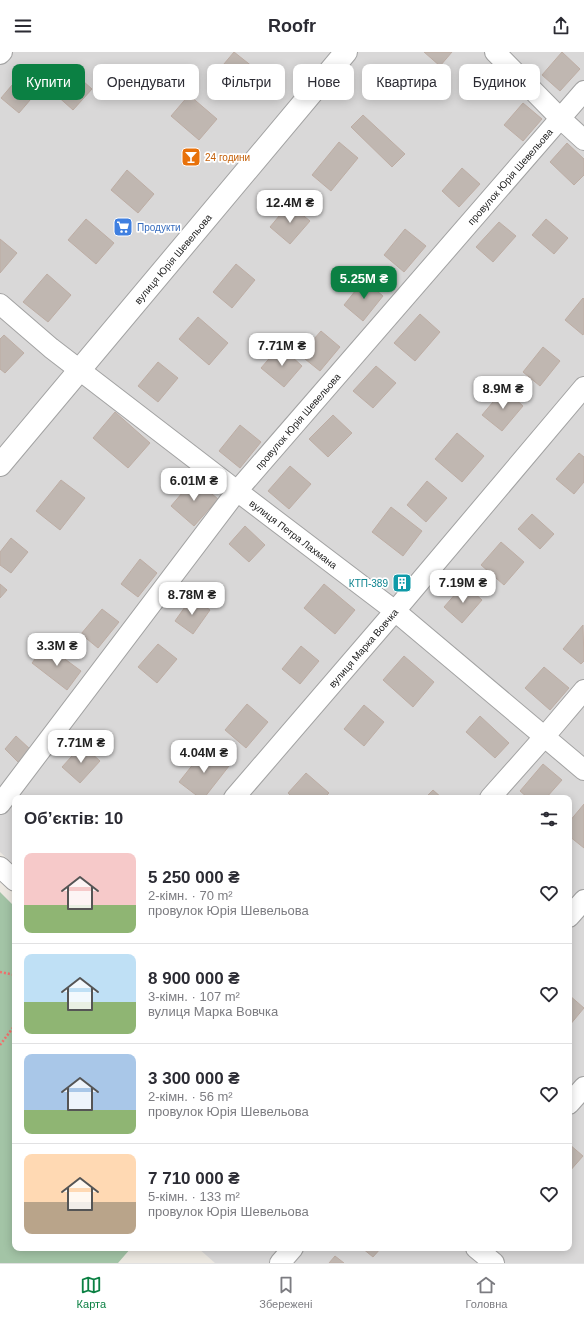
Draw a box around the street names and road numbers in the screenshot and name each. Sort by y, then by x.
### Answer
street label: провулок Юрія Шевельова [466,126,555,227]
street label: вулиця Юрія Шевельова [132,212,214,306]
street label: провулок Юрія Шевельова [253,371,343,472]
street label: вулиця Петра Лахмана [247,498,339,571]
street label: вулиця Марка Вовчка [327,606,401,690]

